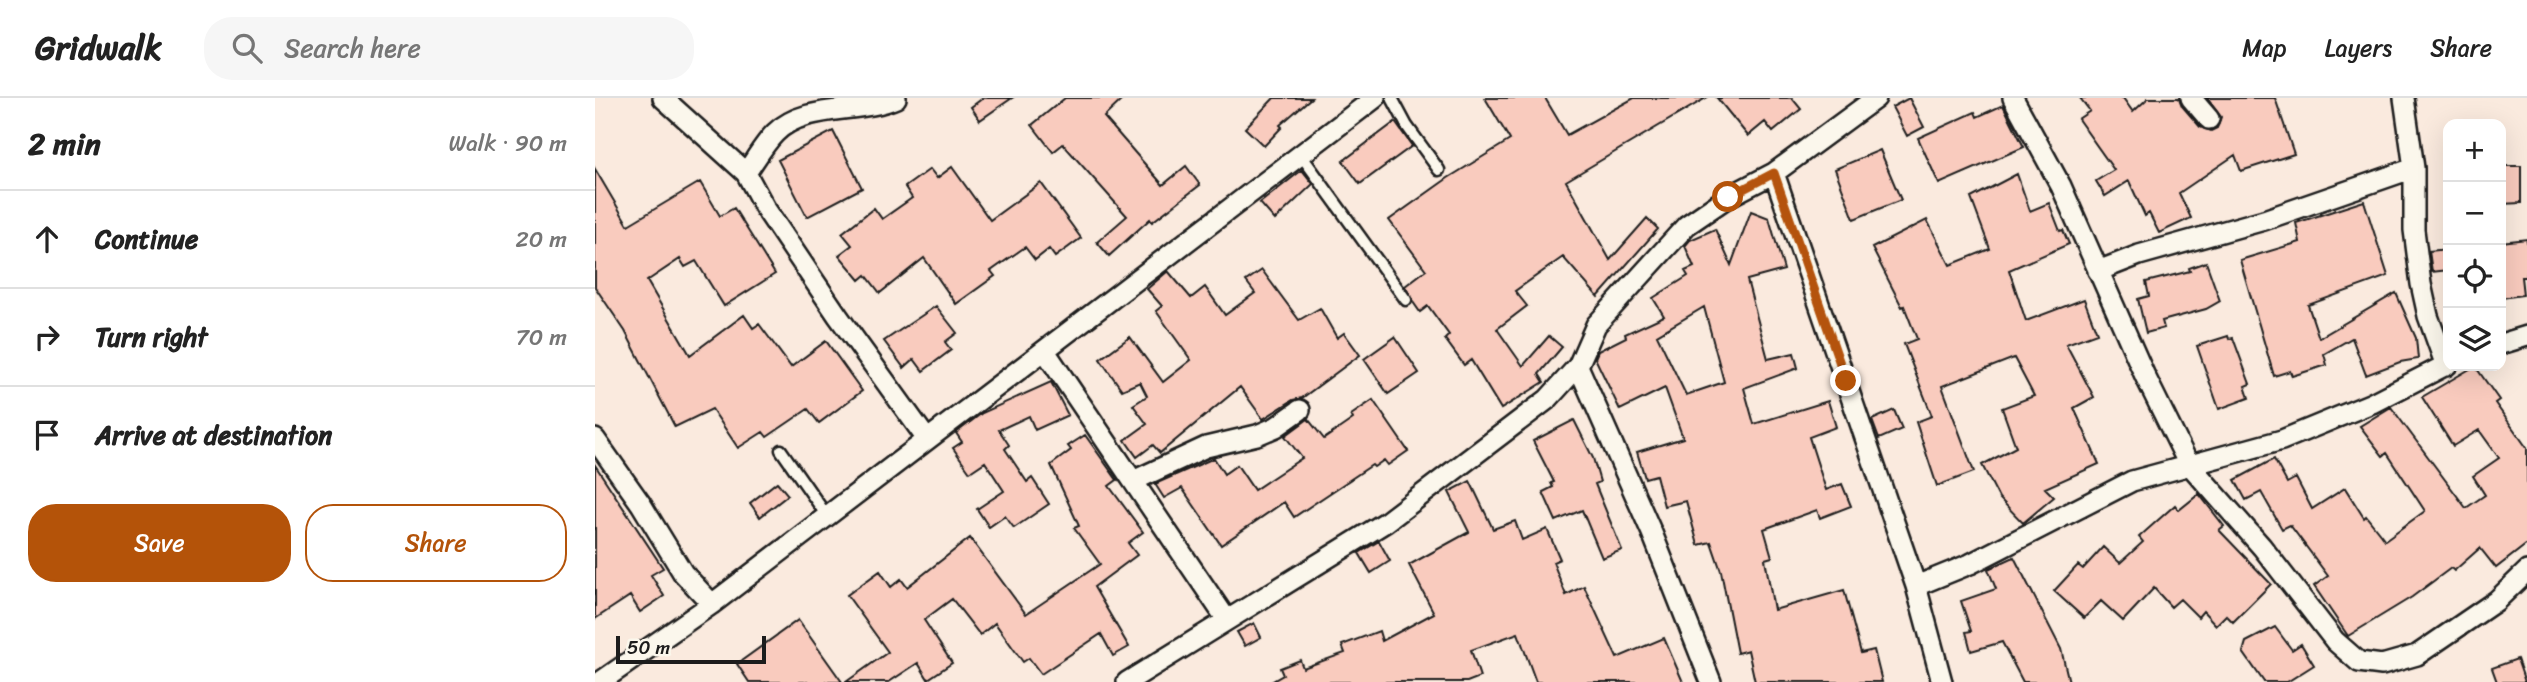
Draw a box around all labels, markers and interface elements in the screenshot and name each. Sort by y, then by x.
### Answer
search box [204,17,694,80]
text: Gridwalk [35,19,162,77]
text: Search here [284,25,421,71]
text: Map [2242,27,2287,69]
text: Layers [2325,27,2392,69]
text: Share [2430,27,2492,69]
icon: search [228,29,266,67]
text: 2 min [28,117,101,171]
map controls [2443,119,2506,371]
button: + [2443,119,2506,182]
text: Walk · 90 m [449,123,567,164]
route start [1712,181,1743,212]
button: − [2443,182,2506,245]
text: Continue [95,216,198,262]
text: 20 m [516,219,567,260]
icon: ahead [28,220,66,258]
button: locate [2443,245,2506,308]
button: layers [2443,308,2506,371]
text: Turn right [95,314,208,360]
text: 70 m [516,317,567,358]
icon: right [28,318,66,356]
route end [1830,365,1861,396]
text: Arrive at destination [95,412,332,458]
icon: arrive [28,416,66,454]
button: Save [28,504,291,582]
button: Share [305,504,567,582]
text: 50 m [627,631,670,664]
scale bar [616,633,767,665]

